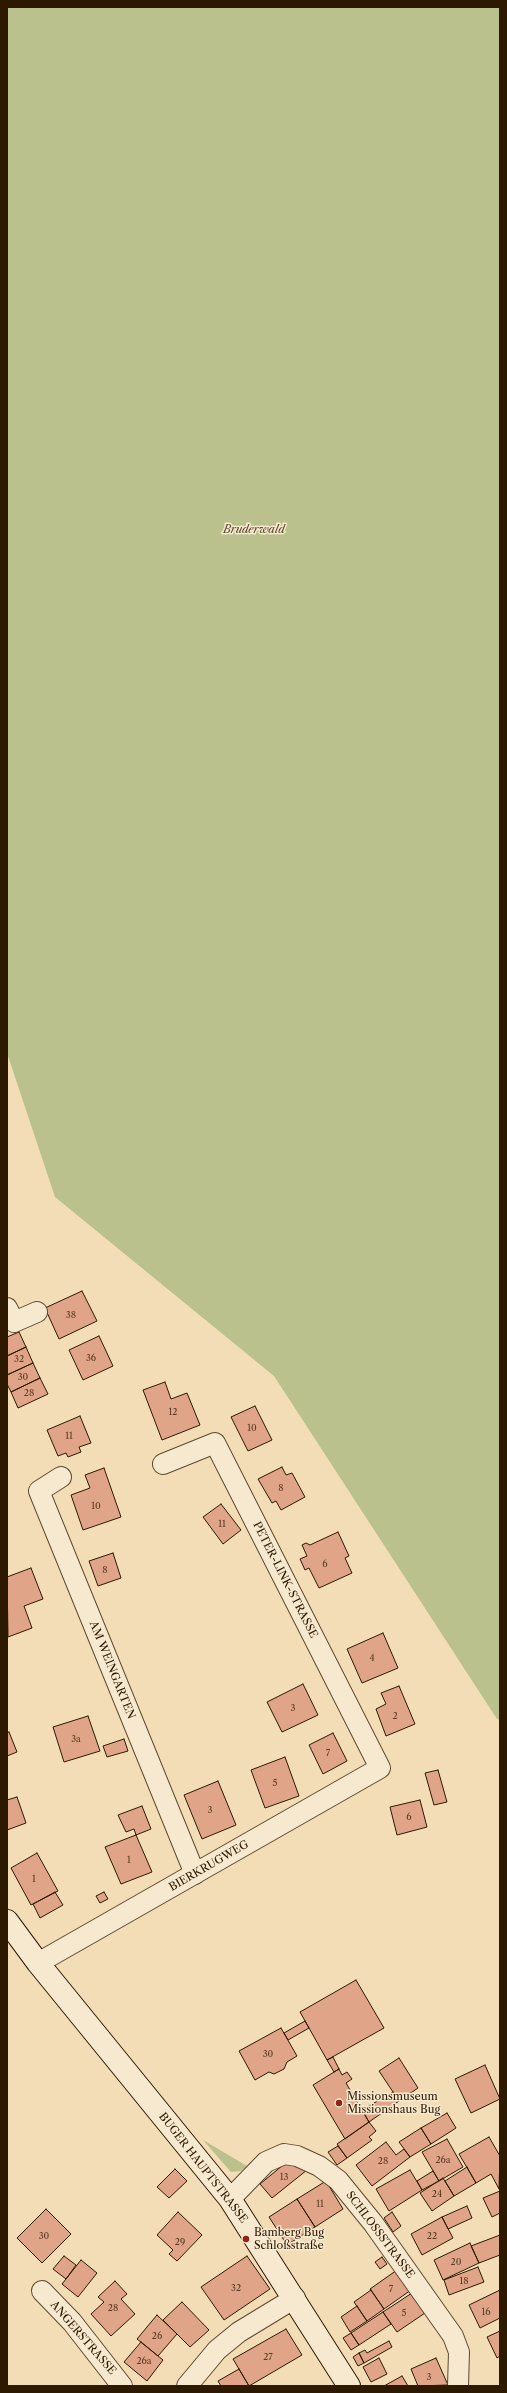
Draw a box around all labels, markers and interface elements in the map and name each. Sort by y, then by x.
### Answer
park label: Bruderwald [223,523,285,537]
house number: 38 [66,1310,76,1320]
house number: 36 [86,1353,96,1363]
house number: 32 [14,1354,24,1364]
house number: 30 [18,1372,28,1382]
house number: 28 [24,1388,34,1398]
house number: 12 [169,1407,177,1417]
house number: 10 [247,1423,257,1433]
house number: 11 [65,1431,73,1441]
house number: 8 [278,1483,284,1493]
house number: 10 [91,1501,101,1511]
house number: 11 [218,1519,226,1529]
street label: PETER-LINK-STRASSE [250,1520,320,1640]
house number: 6 [322,1559,328,1569]
house number: 8 [102,1565,108,1575]
street label: AM WEINGARTEN [86,1619,138,1721]
house number: 4 [369,1653,375,1663]
house number: 3 [291,1703,295,1713]
house number: 2 [392,1711,398,1721]
house number: 3a [71,1734,81,1744]
house number: 7 [326,1748,330,1758]
house number: 5 [273,1778,277,1788]
house number: 3 [208,1805,212,1815]
house number: 6 [406,1812,412,1822]
street label: BIERKRUGWEG [167,1838,251,1894]
house number: 1 [127,1855,131,1865]
house number: 1 [32,1874,36,1884]
house number: 30 [263,2049,273,2059]
place label: Missionsmuseum Missionshaus Bug [347,2090,440,2116]
marker: Missionsmuseum Missionshaus Bug [334,2098,344,2108]
street label: BUGER HAUPTSTRASSE [156,2110,250,2226]
house number: 26a [435,2155,451,2165]
house number: 28 [378,2156,388,2166]
house number: 13 [280,2172,288,2182]
street label: SCHLOSSSTRASSE [343,2189,417,2281]
house number: 24 [432,2189,442,2199]
house number: 11 [316,2199,324,2209]
place label: Bamberg Bug Schloßstraße [254,2226,324,2252]
house number: 30 [39,2231,49,2241]
house number: 22 [427,2231,437,2241]
marker: Bamberg Bug Schloßstraße [241,2234,251,2244]
house number: 29 [175,2237,185,2247]
house number: 20 [451,2257,461,2267]
house number: 18 [459,2276,469,2286]
house number: 32 [231,2283,241,2293]
house number: 7 [389,2284,393,2294]
street label: ANGERSTRASSE [47,2298,119,2378]
house number: 28 [108,2303,118,2313]
house number: 16 [481,2307,491,2317]
house number: 5 [402,2308,406,2318]
house number: 26 [152,2331,162,2341]
house number: 27 [263,2352,273,2362]
house number: 26a [136,2356,152,2366]
house number: 3 [427,2372,431,2382]

